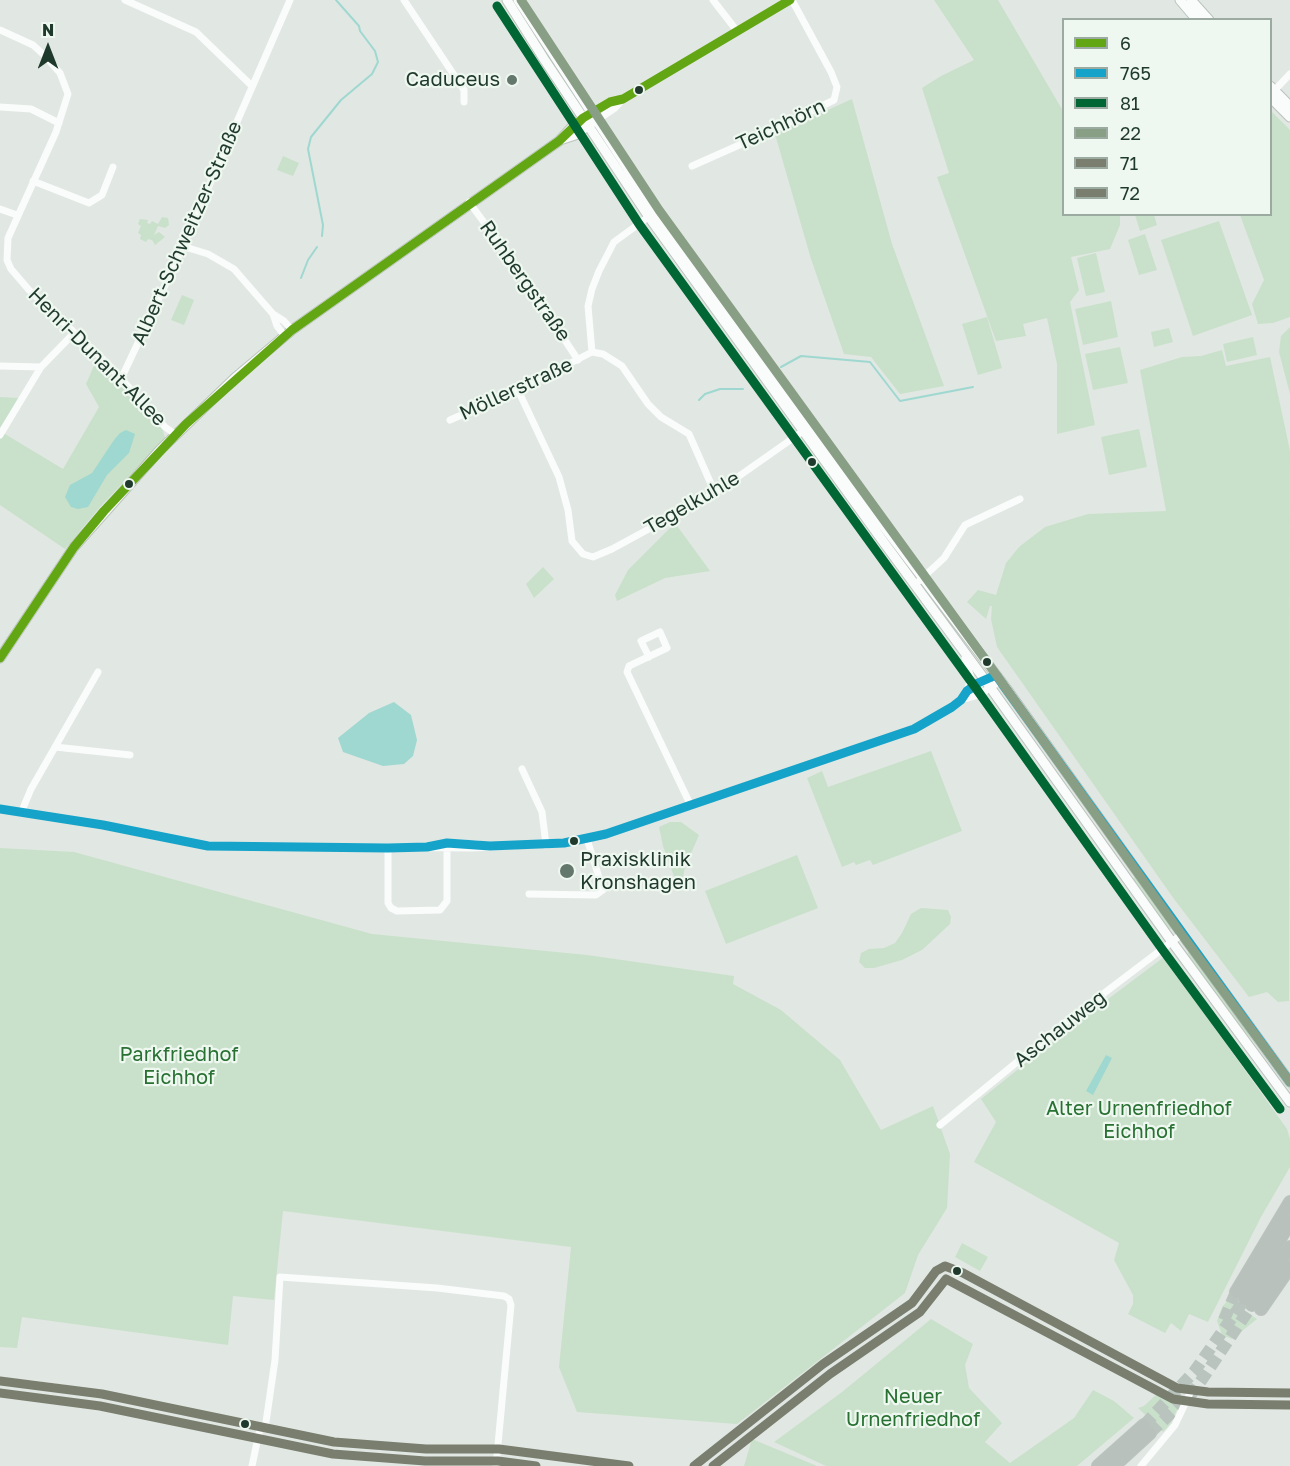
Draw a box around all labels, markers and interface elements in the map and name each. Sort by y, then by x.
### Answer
north arrow [18,18,78,78]
legend [1062,18,1272,216]
text: N [42,20,54,40]
text: 6 [1120,32,1131,54]
text: 765 [1120,62,1151,84]
place label: Caduceus [406,68,500,92]
marker: Caduceus [505,73,519,87]
unlabelled marker [633,84,645,96]
text: 81 [1120,92,1140,114]
street label: Teichhörn [733,94,829,156]
street label: Albert-Schweitzer-Straße [127,117,247,349]
text: 22 [1120,122,1141,144]
text: 71 [1120,152,1138,174]
text: 72 [1120,182,1140,204]
street label: Ruhbergstraße [474,216,576,346]
street label: Henri-Dunant-Allee [23,283,171,431]
street label: Möllerstraße [456,352,576,426]
unlabelled marker [806,456,818,468]
street label: Tegelkuhle [640,466,744,540]
unlabelled marker [123,478,135,490]
unlabelled marker [981,656,993,668]
unlabelled marker [568,835,580,847]
place label: Praxisklinik Kronshagen [580,848,696,895]
marker: Praxisklinik Kronshagen [558,862,576,880]
street label: Aschauweg [1009,986,1111,1072]
park label: Parkfriedhof Eichhof [119,1043,239,1090]
park label: Alter Urnenfriedhof Eichhof [1046,1097,1232,1144]
unlabelled marker [951,1265,963,1277]
park label: Neuer Urnenfriedhof [846,1385,980,1432]
unlabelled marker [239,1418,251,1430]

